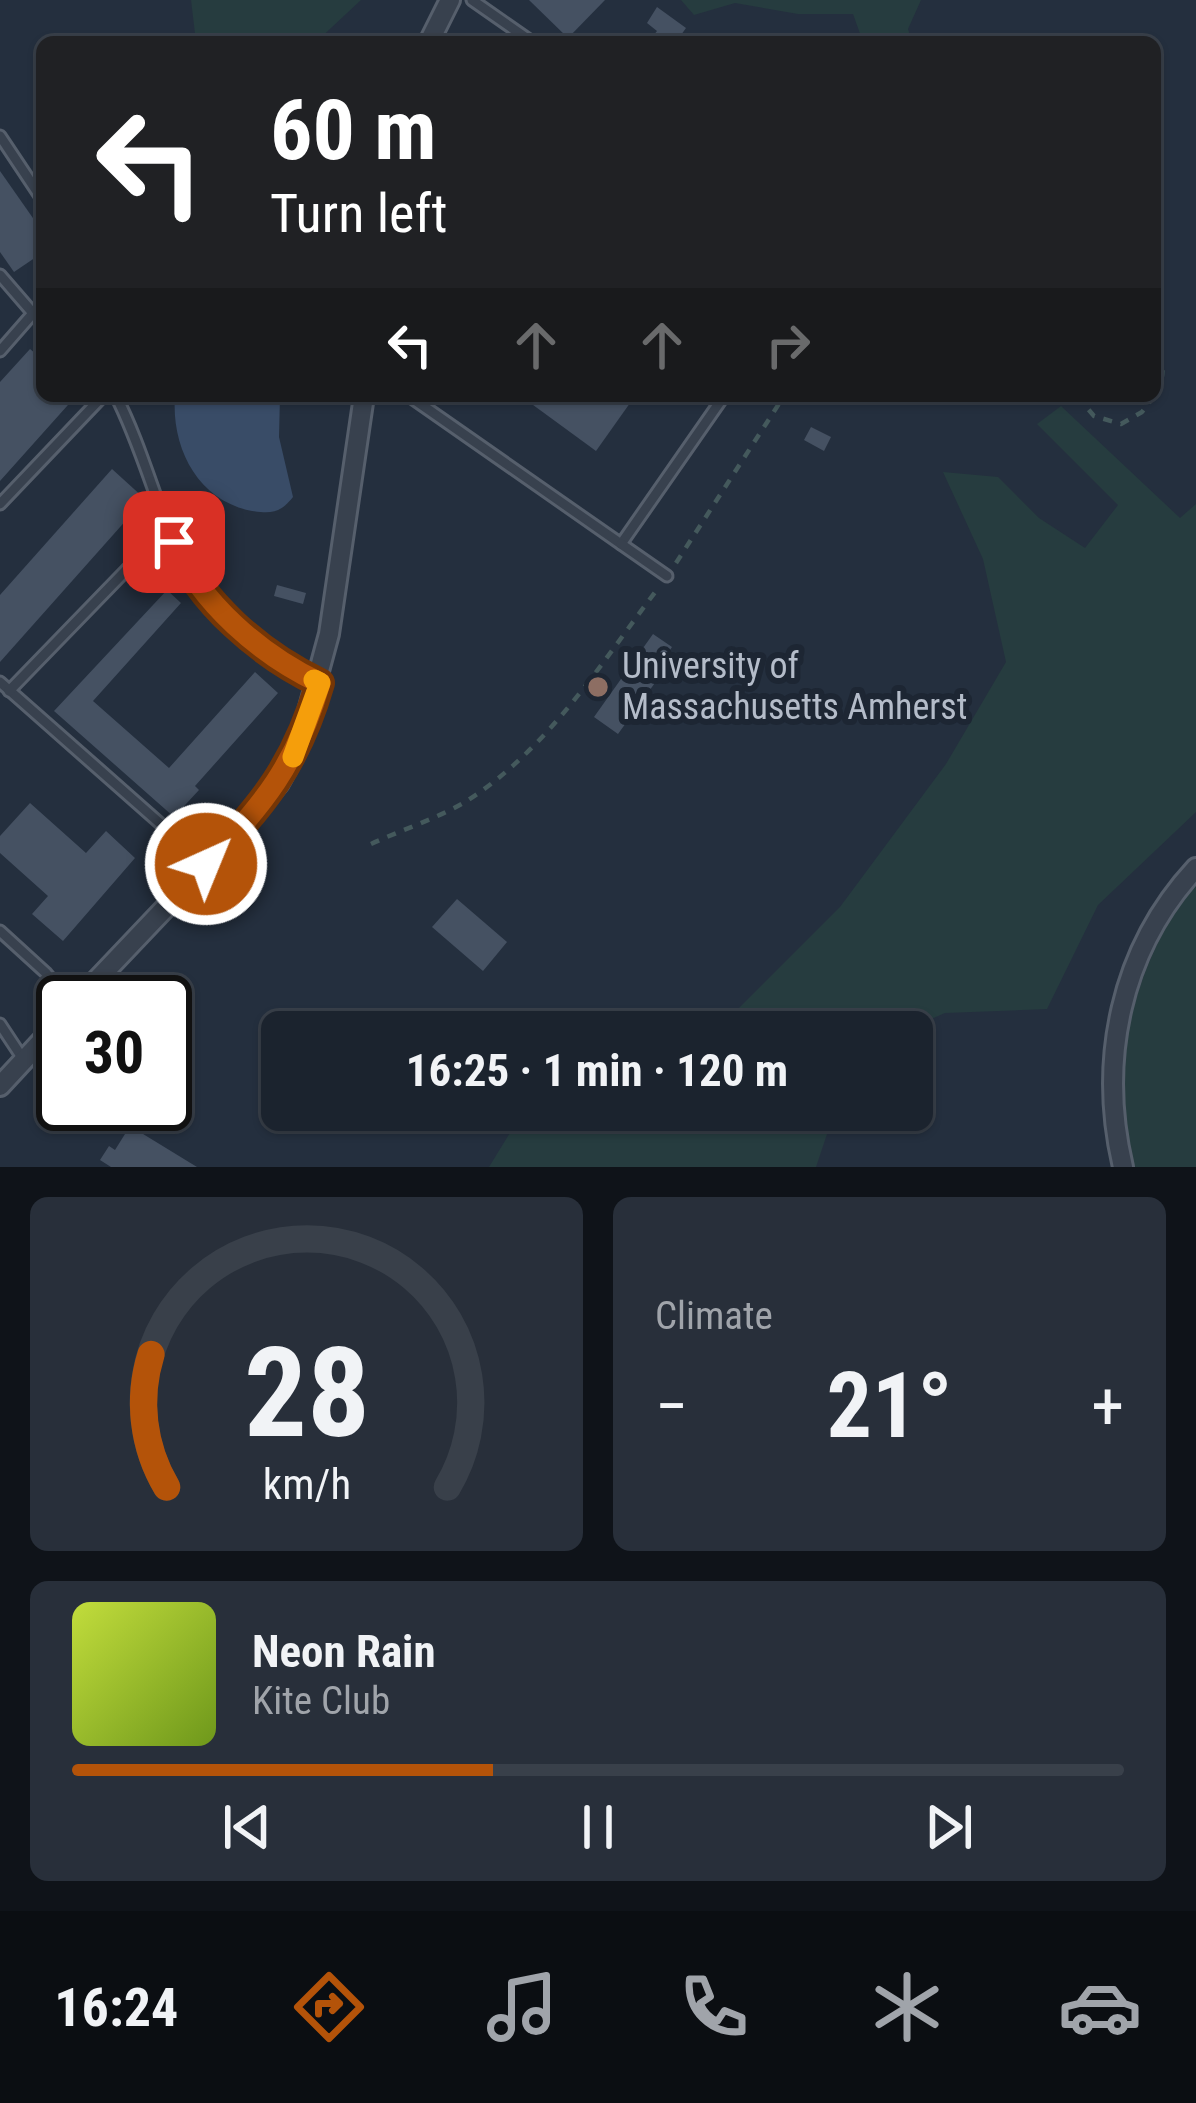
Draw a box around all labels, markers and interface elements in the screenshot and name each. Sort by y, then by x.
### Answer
text: 60 m [270,81,437,180]
icon: left [72,84,228,240]
text: Turn left [270,182,447,245]
icon: left [377,312,443,378]
icon: ahead [503,312,569,378]
icon: ahead [629,312,695,378]
icon: right [755,312,821,378]
pin [123,491,225,593]
icon: arrive [141,509,207,575]
place label: University of Massachusetts Amherst [622,645,967,728]
marker: University of Massachusetts Amherst [585,674,611,700]
position arrow [143,801,269,927]
speed limit sign: 30 [36,975,192,1131]
text: 16:25 · 1 min · 120 m [406,1044,788,1097]
text: Climate [655,1293,773,1339]
text: 28 [243,1320,370,1466]
text: 21° [827,1354,953,1459]
text: − [655,1368,688,1445]
text: + [1091,1368,1124,1445]
text: km/h [262,1459,351,1509]
text: Neon Rain [252,1625,436,1678]
text: Kite Club [252,1678,390,1724]
icon: previous [214,1794,280,1860]
icon: pause [565,1794,631,1860]
icon: next [916,1794,982,1860]
icon: directions [287,1965,371,2049]
icon: music [480,1965,564,2049]
icon: phone [672,1965,756,2049]
icon: climate [865,1965,949,2049]
icon: car [1058,1965,1142,2049]
text: 16:24 [54,1976,178,2039]

